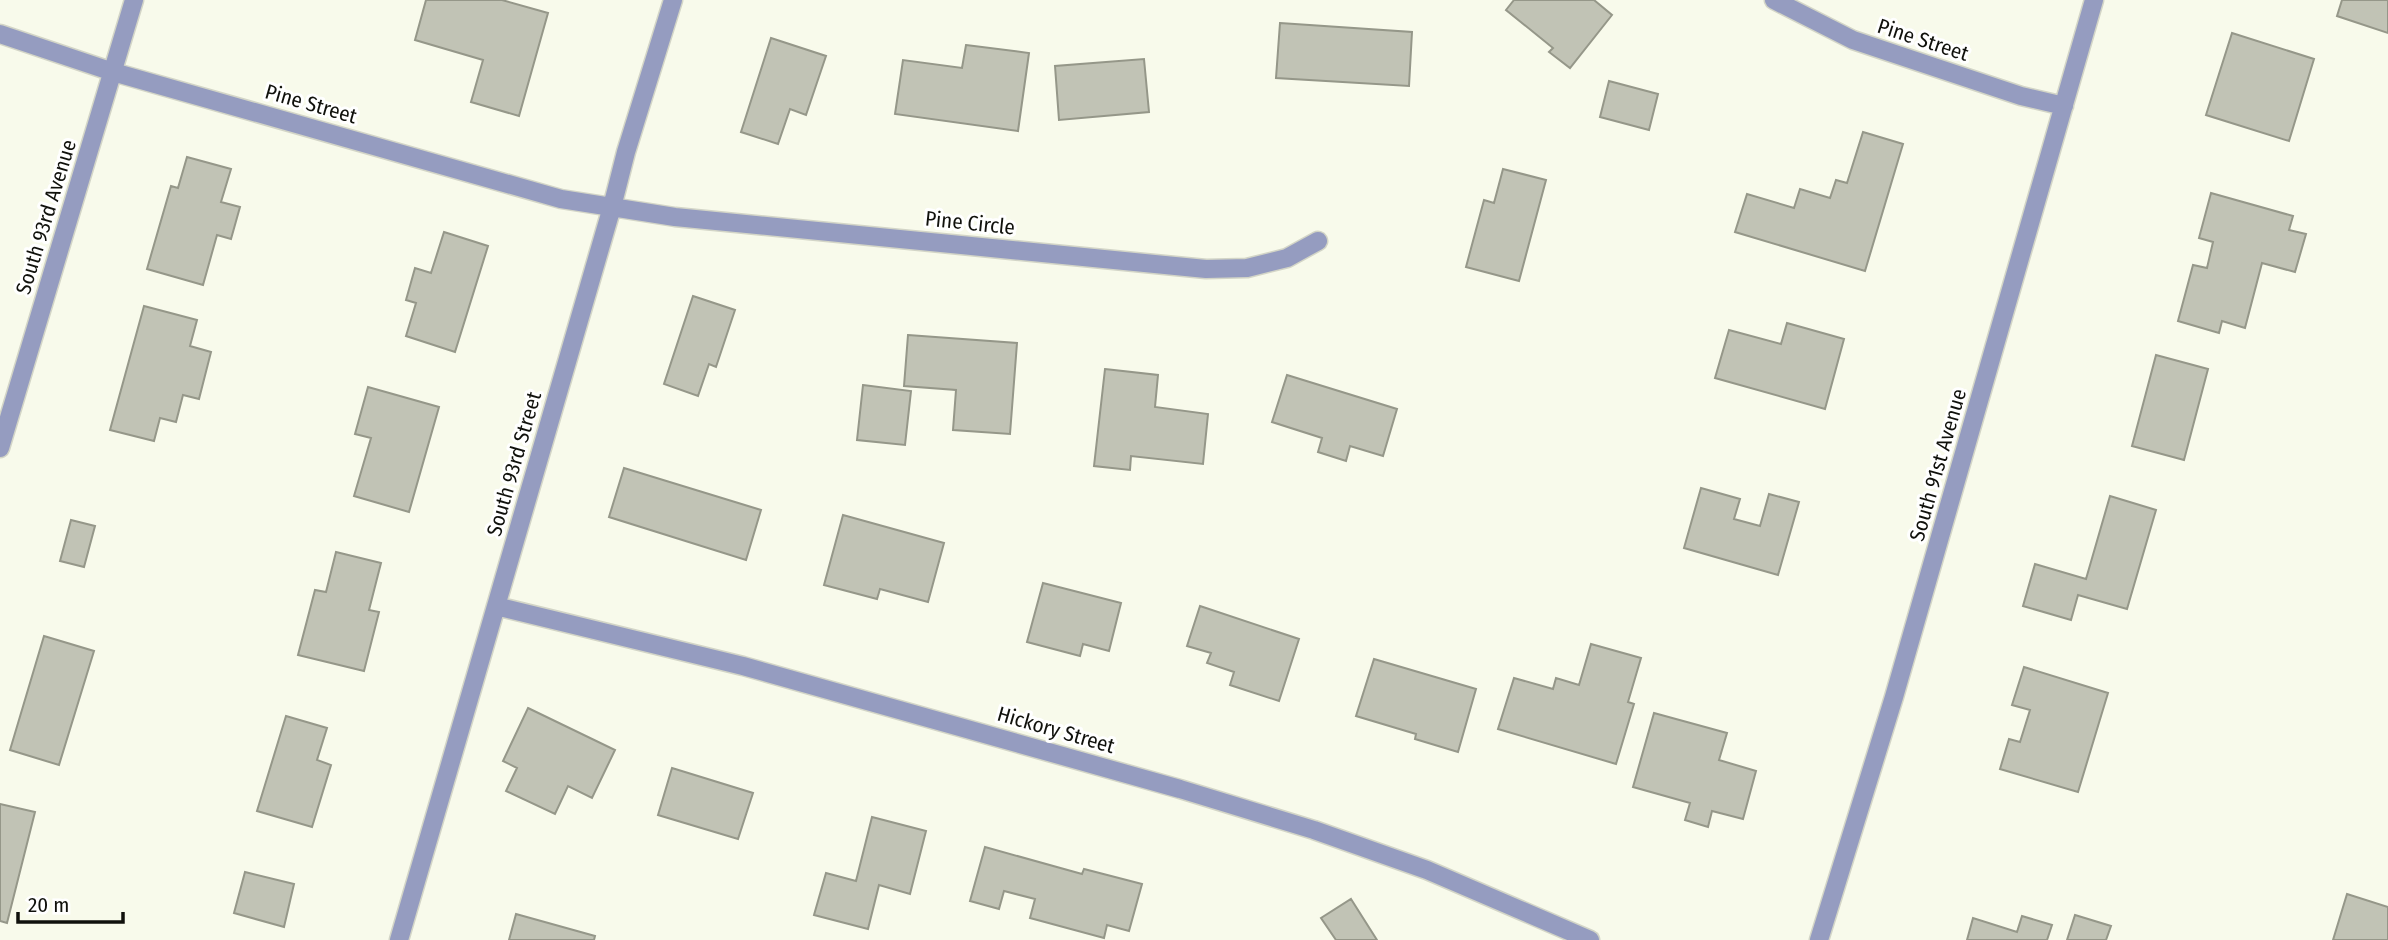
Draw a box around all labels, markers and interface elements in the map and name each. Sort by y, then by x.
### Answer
street label: Pine Street [1874,13,1972,67]
street label: Pine Street [262,79,360,130]
street label: South 93rd Avenue [10,136,82,298]
street label: Pine Circle [924,205,1016,241]
street label: South 91st Avenue [1904,386,1972,544]
street label: South 93rd Street [481,389,547,539]
street label: Hickory Street [994,701,1118,759]
scale bar [18,880,122,924]
text: 20 m [28,892,69,918]

